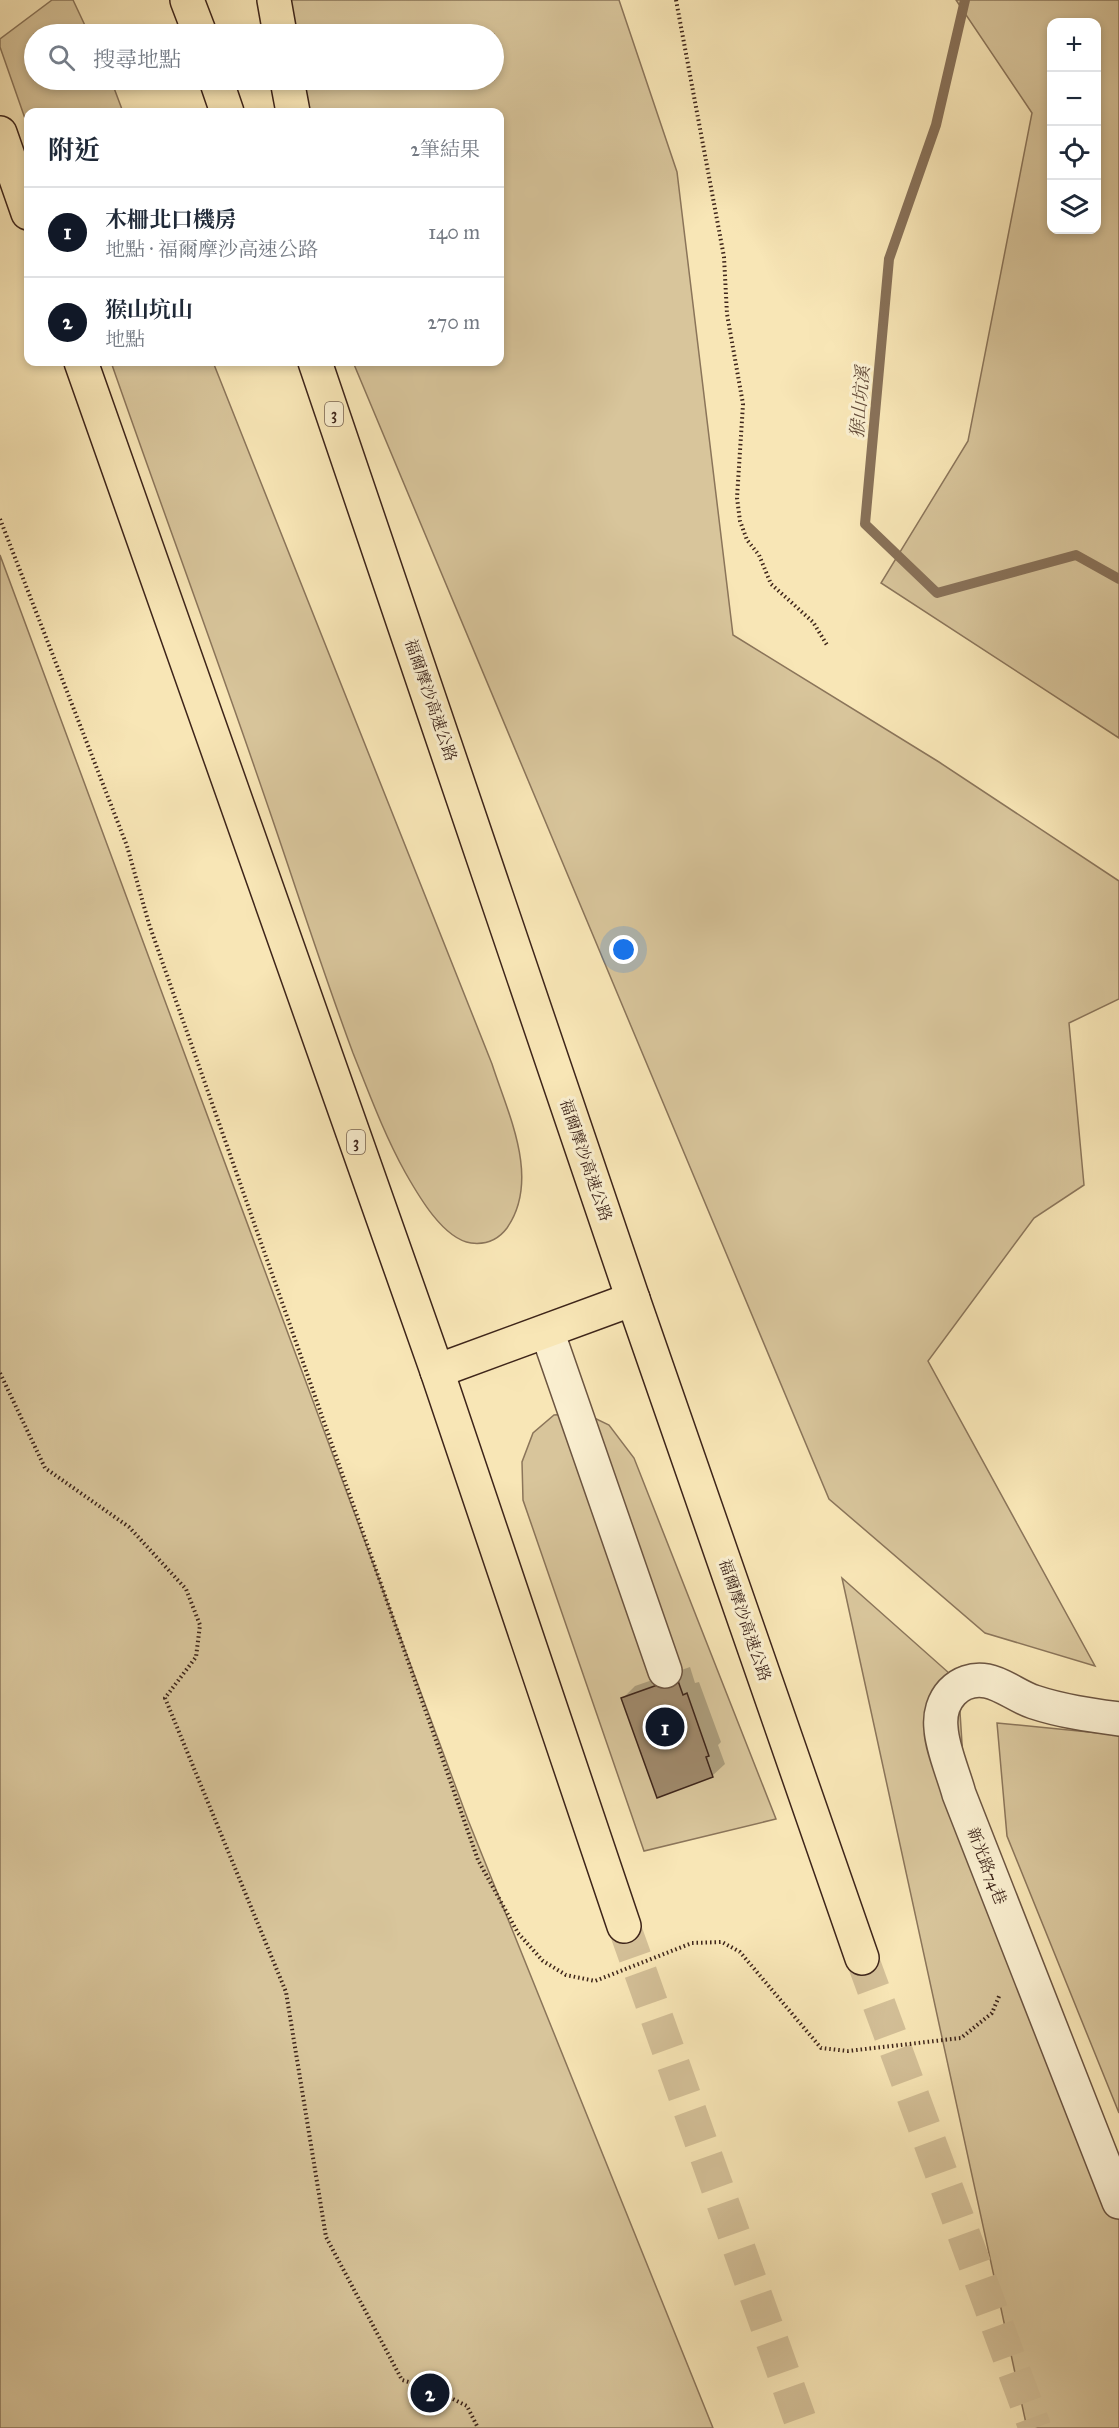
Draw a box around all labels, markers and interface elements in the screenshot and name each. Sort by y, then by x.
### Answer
map controls [1047,18,1101,234]
button: + [1047,18,1101,72]
search box [24,24,504,90]
icon: search [45,41,78,74]
text: 搜尋地點 [93,46,181,73]
button: − [1047,72,1101,126]
button: locate [1047,126,1101,180]
text: 附近 [48,134,100,166]
text: 2筆結果 [410,137,480,161]
button: layers [1047,180,1101,234]
text: 木柵北口機房 [105,206,237,233]
text: 1 [64,220,71,244]
text: 140 m [428,220,480,244]
text: 地點 · 福爾摩沙高速公路 [105,237,318,261]
text: 猴山坑山 [105,296,193,323]
text: 2 [63,310,72,334]
text: 270 m [427,310,480,334]
text: 地點 [105,327,145,351]
water label: 猴山坑溪 [846,363,874,439]
road number: 3 [325,402,343,426]
street label: 福爾摩沙高速公路 [401,636,461,764]
your location [609,935,638,964]
street label: 福爾摩沙高速公路 [556,1096,616,1224]
road number: 3 [347,1130,365,1154]
street label: 福爾摩沙高速公路 [715,1556,775,1684]
pin: 1 [646,1704,684,1750]
street label: 新光路74巷 [964,1825,1010,1907]
pin: 2 [410,2370,450,2416]

